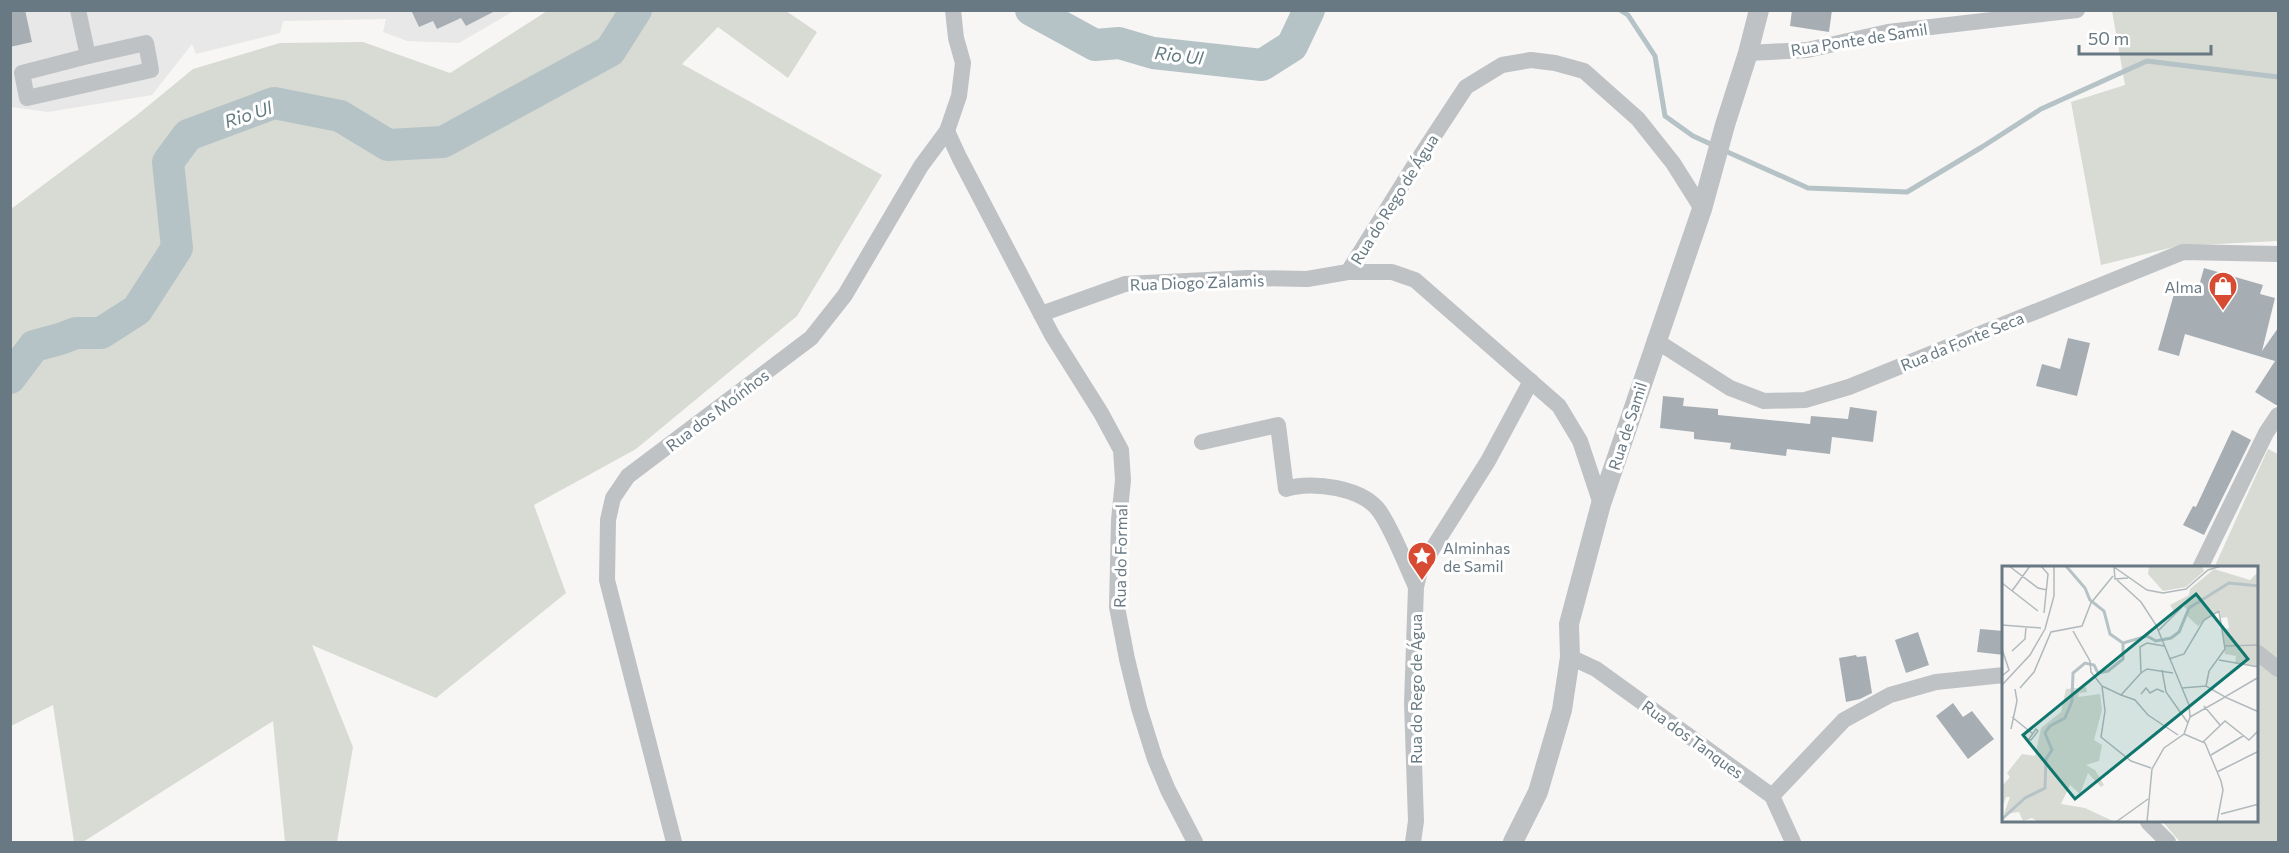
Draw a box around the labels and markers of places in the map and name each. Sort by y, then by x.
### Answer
shop icon: Alma [2207,270,2239,312]
place label: Alma [2165,277,2202,296]
place label: Alminhas de Samil [1443,538,1510,575]
place icon: Alminhas de Samil [1406,540,1438,582]

